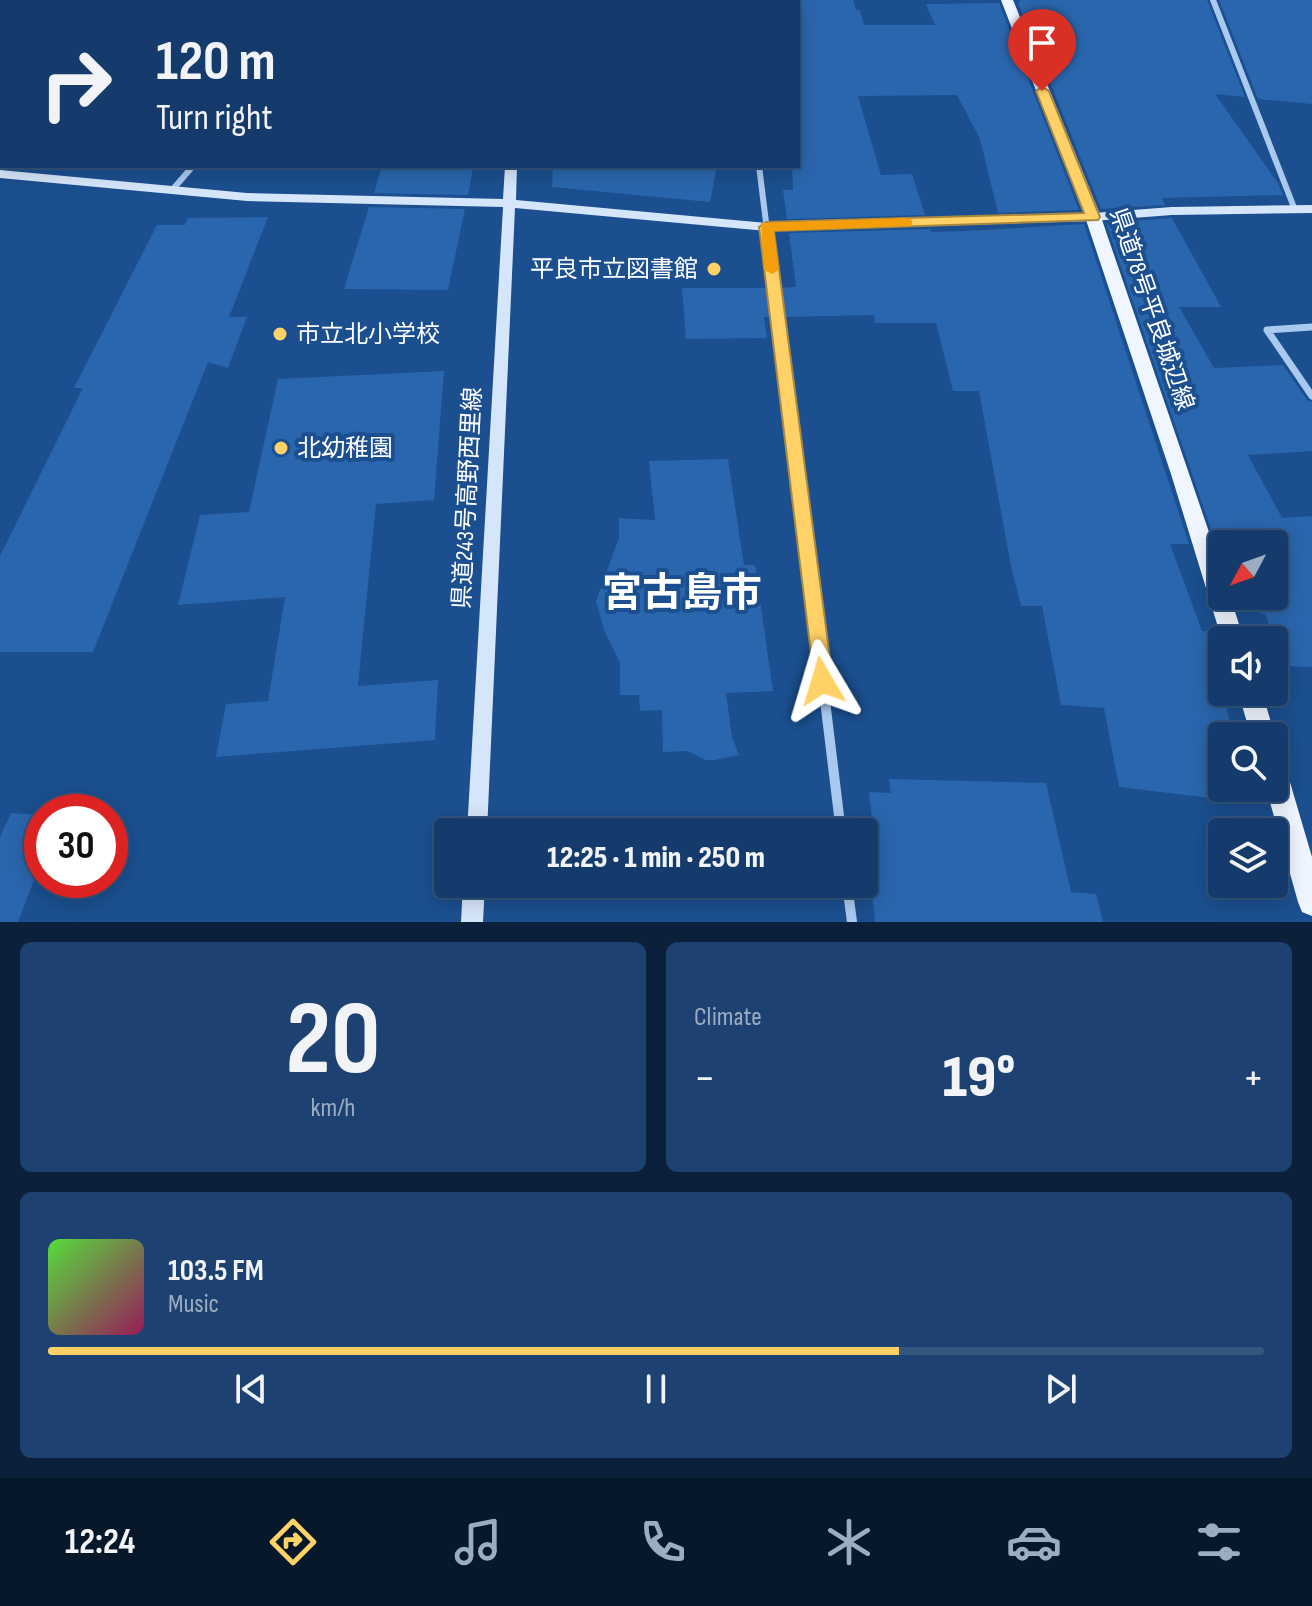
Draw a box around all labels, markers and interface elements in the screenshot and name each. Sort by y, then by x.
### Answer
pin [1008,9,1076,91]
icon: arrive [1020,21,1064,65]
text: 120 m [156,29,276,96]
icon: right [24,32,128,136]
text: Turn right [156,97,273,140]
street label: 県道78号平良城辺線 [1103,204,1200,414]
place label: 平良市立図書館 [530,255,698,284]
marker: 平良市立図書館 [705,260,723,278]
place label: 市立北小学校 [296,320,440,349]
marker: 市立北小学校 [271,325,289,343]
street label: 県道243号高野西里線 [447,386,488,610]
place label: 北幼稚園 [297,434,393,463]
marker: 北幼稚園 [272,439,290,457]
north arrow [1208,530,1288,610]
map controls [1208,530,1288,898]
district label: 宮古島市 [602,570,762,618]
button: sound [1208,626,1288,706]
position arrow [780,639,864,723]
button: search [1208,722,1288,802]
speed limit sign: 30 [24,794,128,898]
button: layers [1208,818,1288,898]
text: 12:25 · 1 min · 250 m [547,840,765,876]
text: 20 [285,978,381,1103]
text: Climate [694,1002,762,1033]
text: 19° [942,1042,1016,1114]
text: − [694,1052,716,1105]
text: + [1242,1052,1264,1105]
text: km/h [311,1093,355,1124]
text: 103.5 FM [168,1253,264,1289]
text: Music [168,1289,219,1320]
icon: previous [229,1367,273,1411]
icon: pause [634,1367,678,1411]
icon: next [1039,1367,1083,1411]
icon: directions [265,1514,321,1570]
icon: music [450,1514,506,1570]
icon: phone [635,1514,691,1570]
icon: climate [821,1514,877,1570]
icon: car [1006,1514,1062,1570]
icon: filters [1191,1514,1247,1570]
text: 12:24 [65,1521,135,1564]

